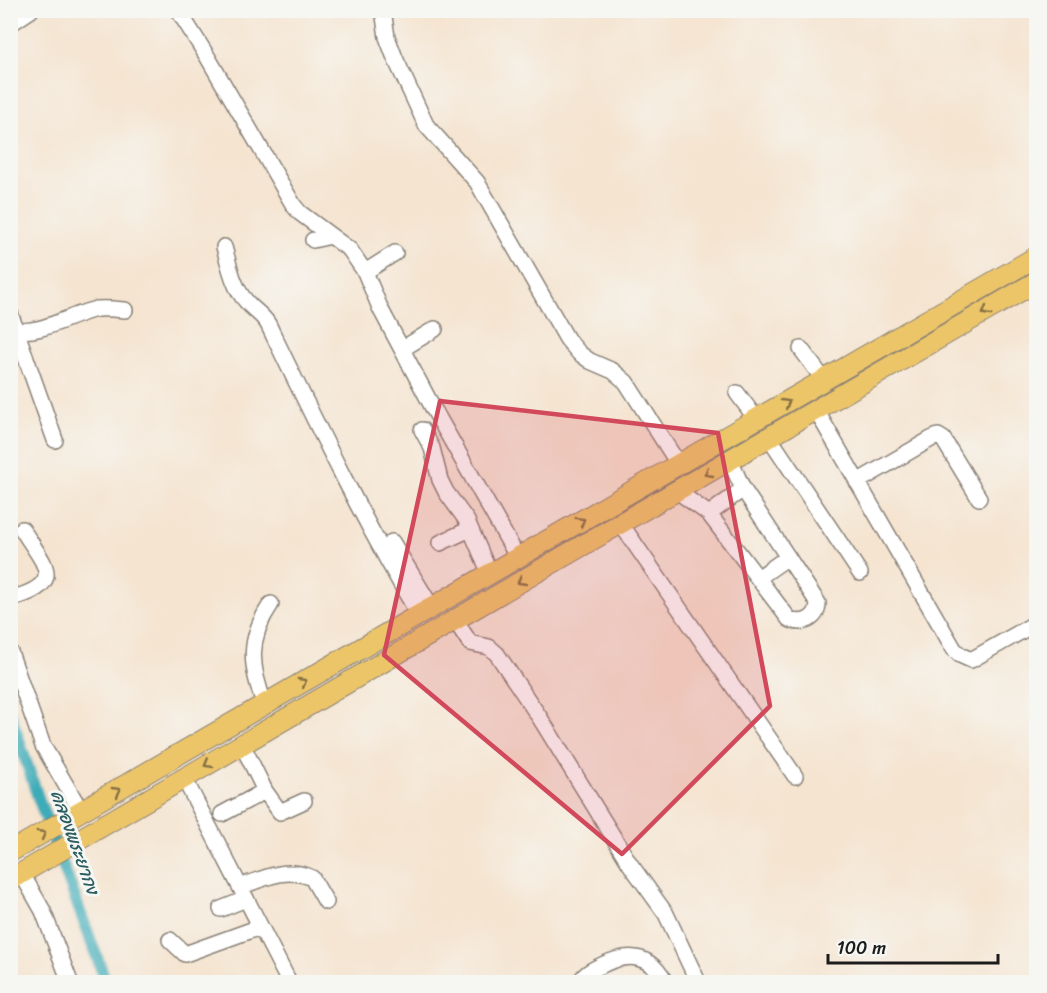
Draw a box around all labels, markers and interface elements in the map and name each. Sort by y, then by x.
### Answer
one-way arrow [982,304,992,316]
one-way arrow [780,398,790,410]
one-way arrow [704,465,714,477]
one-way arrow [575,517,585,529]
one-way arrow [517,574,527,585]
one-way arrow [297,678,308,690]
one-way arrow [204,757,214,768]
water label: คลองพระยากง [41,786,109,901]
one-way arrow [111,787,121,798]
one-way arrow [36,830,46,841]
scale bar [828,927,998,965]
text: 100 m [837,932,886,964]

